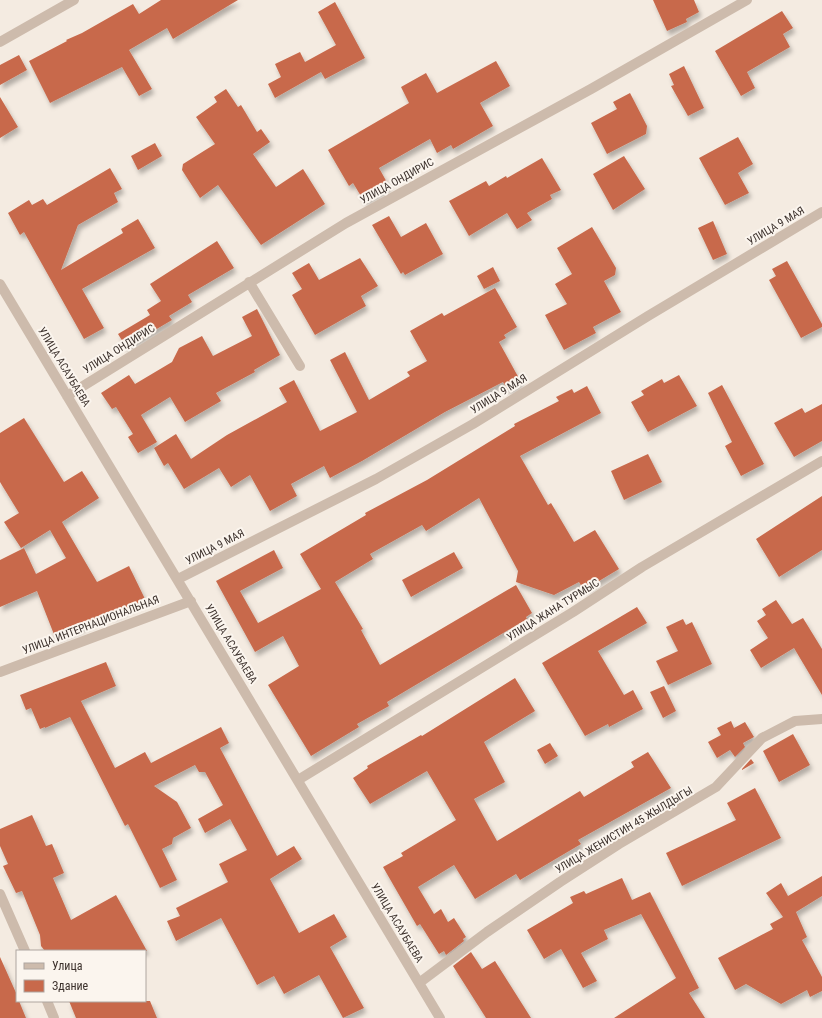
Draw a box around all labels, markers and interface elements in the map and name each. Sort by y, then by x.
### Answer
street label: УЛИЦА ОНДИРИС [358,155,436,207]
street label: УЛИЦА 9 МАЯ [745,204,807,248]
street label: УЛИЦА ОНДИРИС [81,322,157,376]
street label: УЛИЦА АСАУБАЕВА [35,325,93,410]
street label: УЛИЦА 9 МАЯ [468,371,530,417]
street label: УЛИЦА 9 МАЯ [183,527,247,567]
street label: УЛИЦА ЖАНА ТУРМЫС [504,576,602,644]
street label: УЛИЦА ИНТЕРНАЦИОНАЛЬНАЯ [21,593,161,657]
street label: УЛИЦА АСАУБАЕВА [202,602,260,687]
street label: УЛИЦА ЖЕНИСТИН 45 ЖЫЛДЫГЫ [553,784,695,876]
street label: УЛИЦА АСАУБАЕВА [368,881,426,966]
legend [16,950,146,1002]
text: Улица [52,959,83,973]
text: Здание [52,979,89,993]

